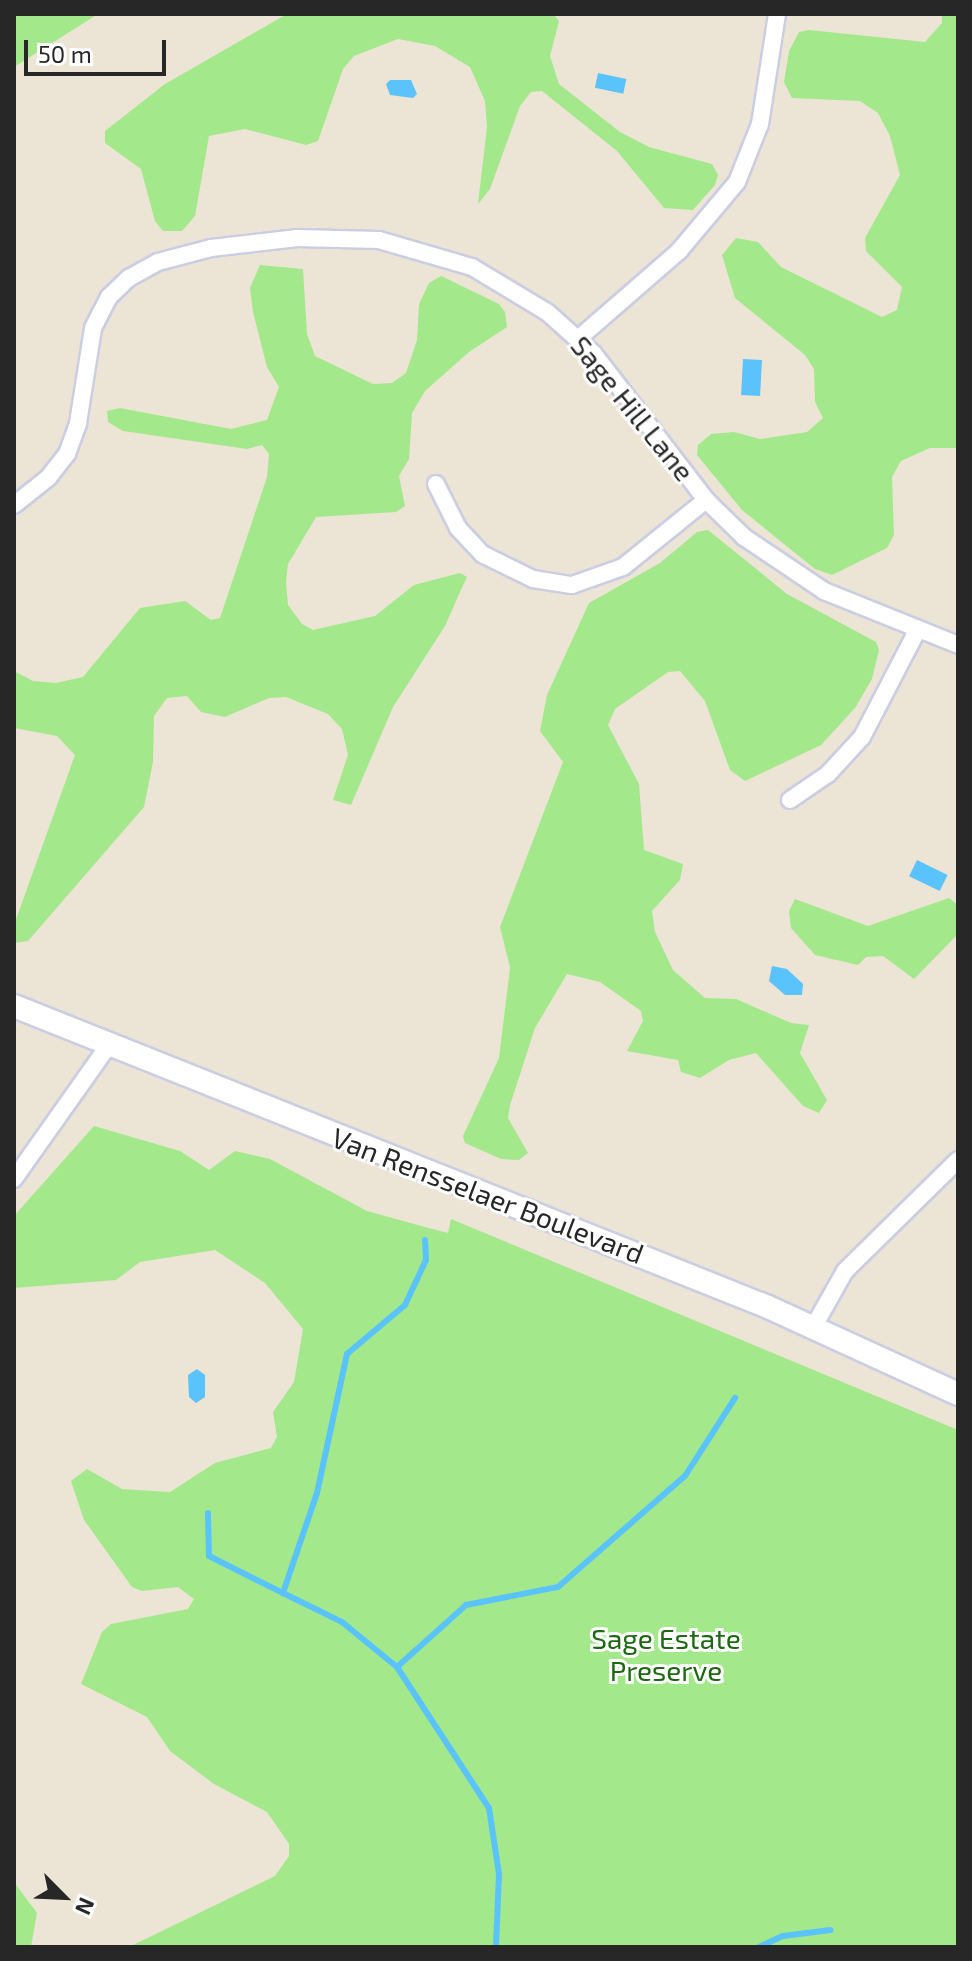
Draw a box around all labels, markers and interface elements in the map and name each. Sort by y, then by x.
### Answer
scale bar [28,24,170,74]
text: 50 m [38,39,92,68]
street label: Sage Hill Lane [564,328,702,488]
street label: Van Rensselaer Boulevard [327,1120,649,1270]
park label: Sage Estate Preserve [591,1621,741,1687]
north arrow [24,1857,104,1937]
text: N [71,1894,101,1919]

